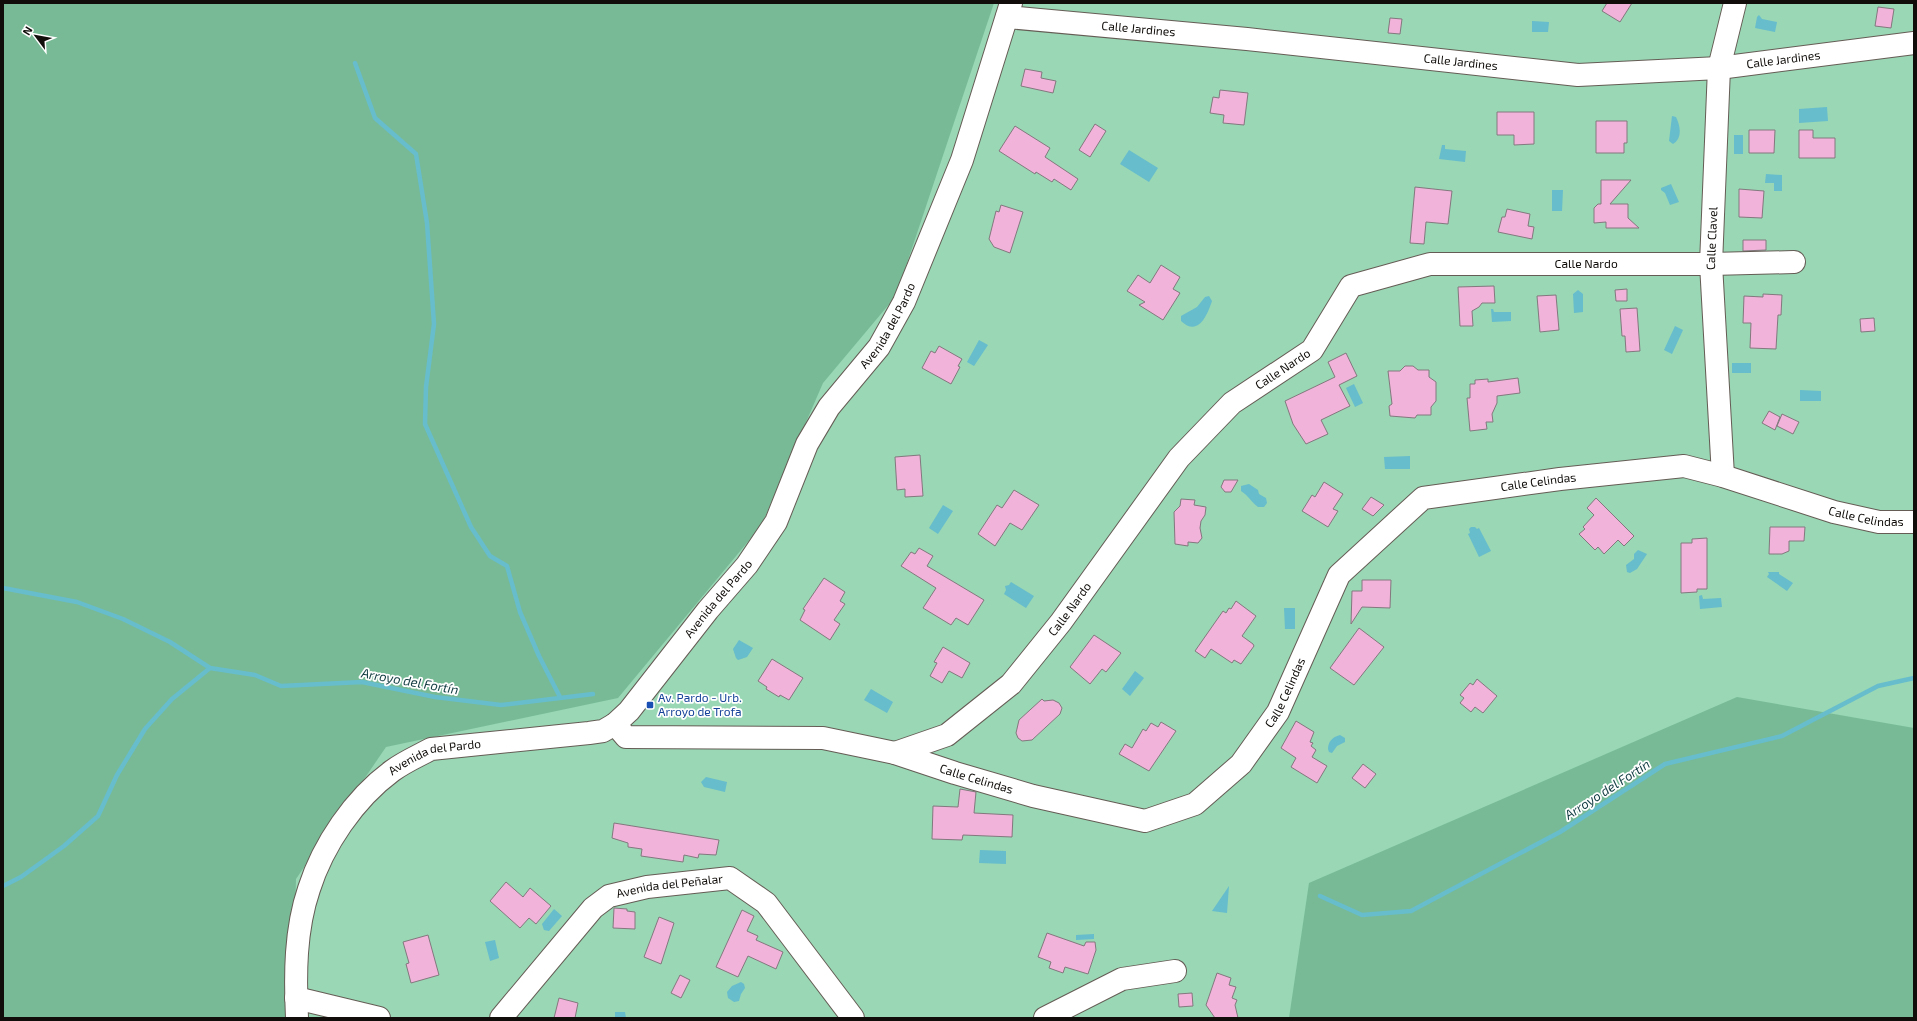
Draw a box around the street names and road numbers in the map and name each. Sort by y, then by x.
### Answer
street label: Calle Jardines [1101,18,1176,38]
street label: Calle Jardines [1745,47,1821,70]
street label: Calle Jardines [1423,50,1499,72]
street label: Calle Clavel [1703,206,1719,270]
street label: Calle Nardo [1555,256,1618,270]
street label: Avenida del Pardo [856,280,917,371]
street label: Calle Nardo [1252,345,1313,392]
street label: Calle Celindas [1500,469,1577,493]
street label: Calle Celindas [1827,503,1904,528]
street label: Avenida del Pardo [681,557,755,640]
street label: Calle Nardo [1045,579,1093,638]
street label: Calle Celindas [1261,655,1307,730]
street label: Avenida del Pardo [385,736,482,777]
street label: Calle Celindas [938,760,1015,796]
street label: Avenida del Peñalar [615,871,724,900]

